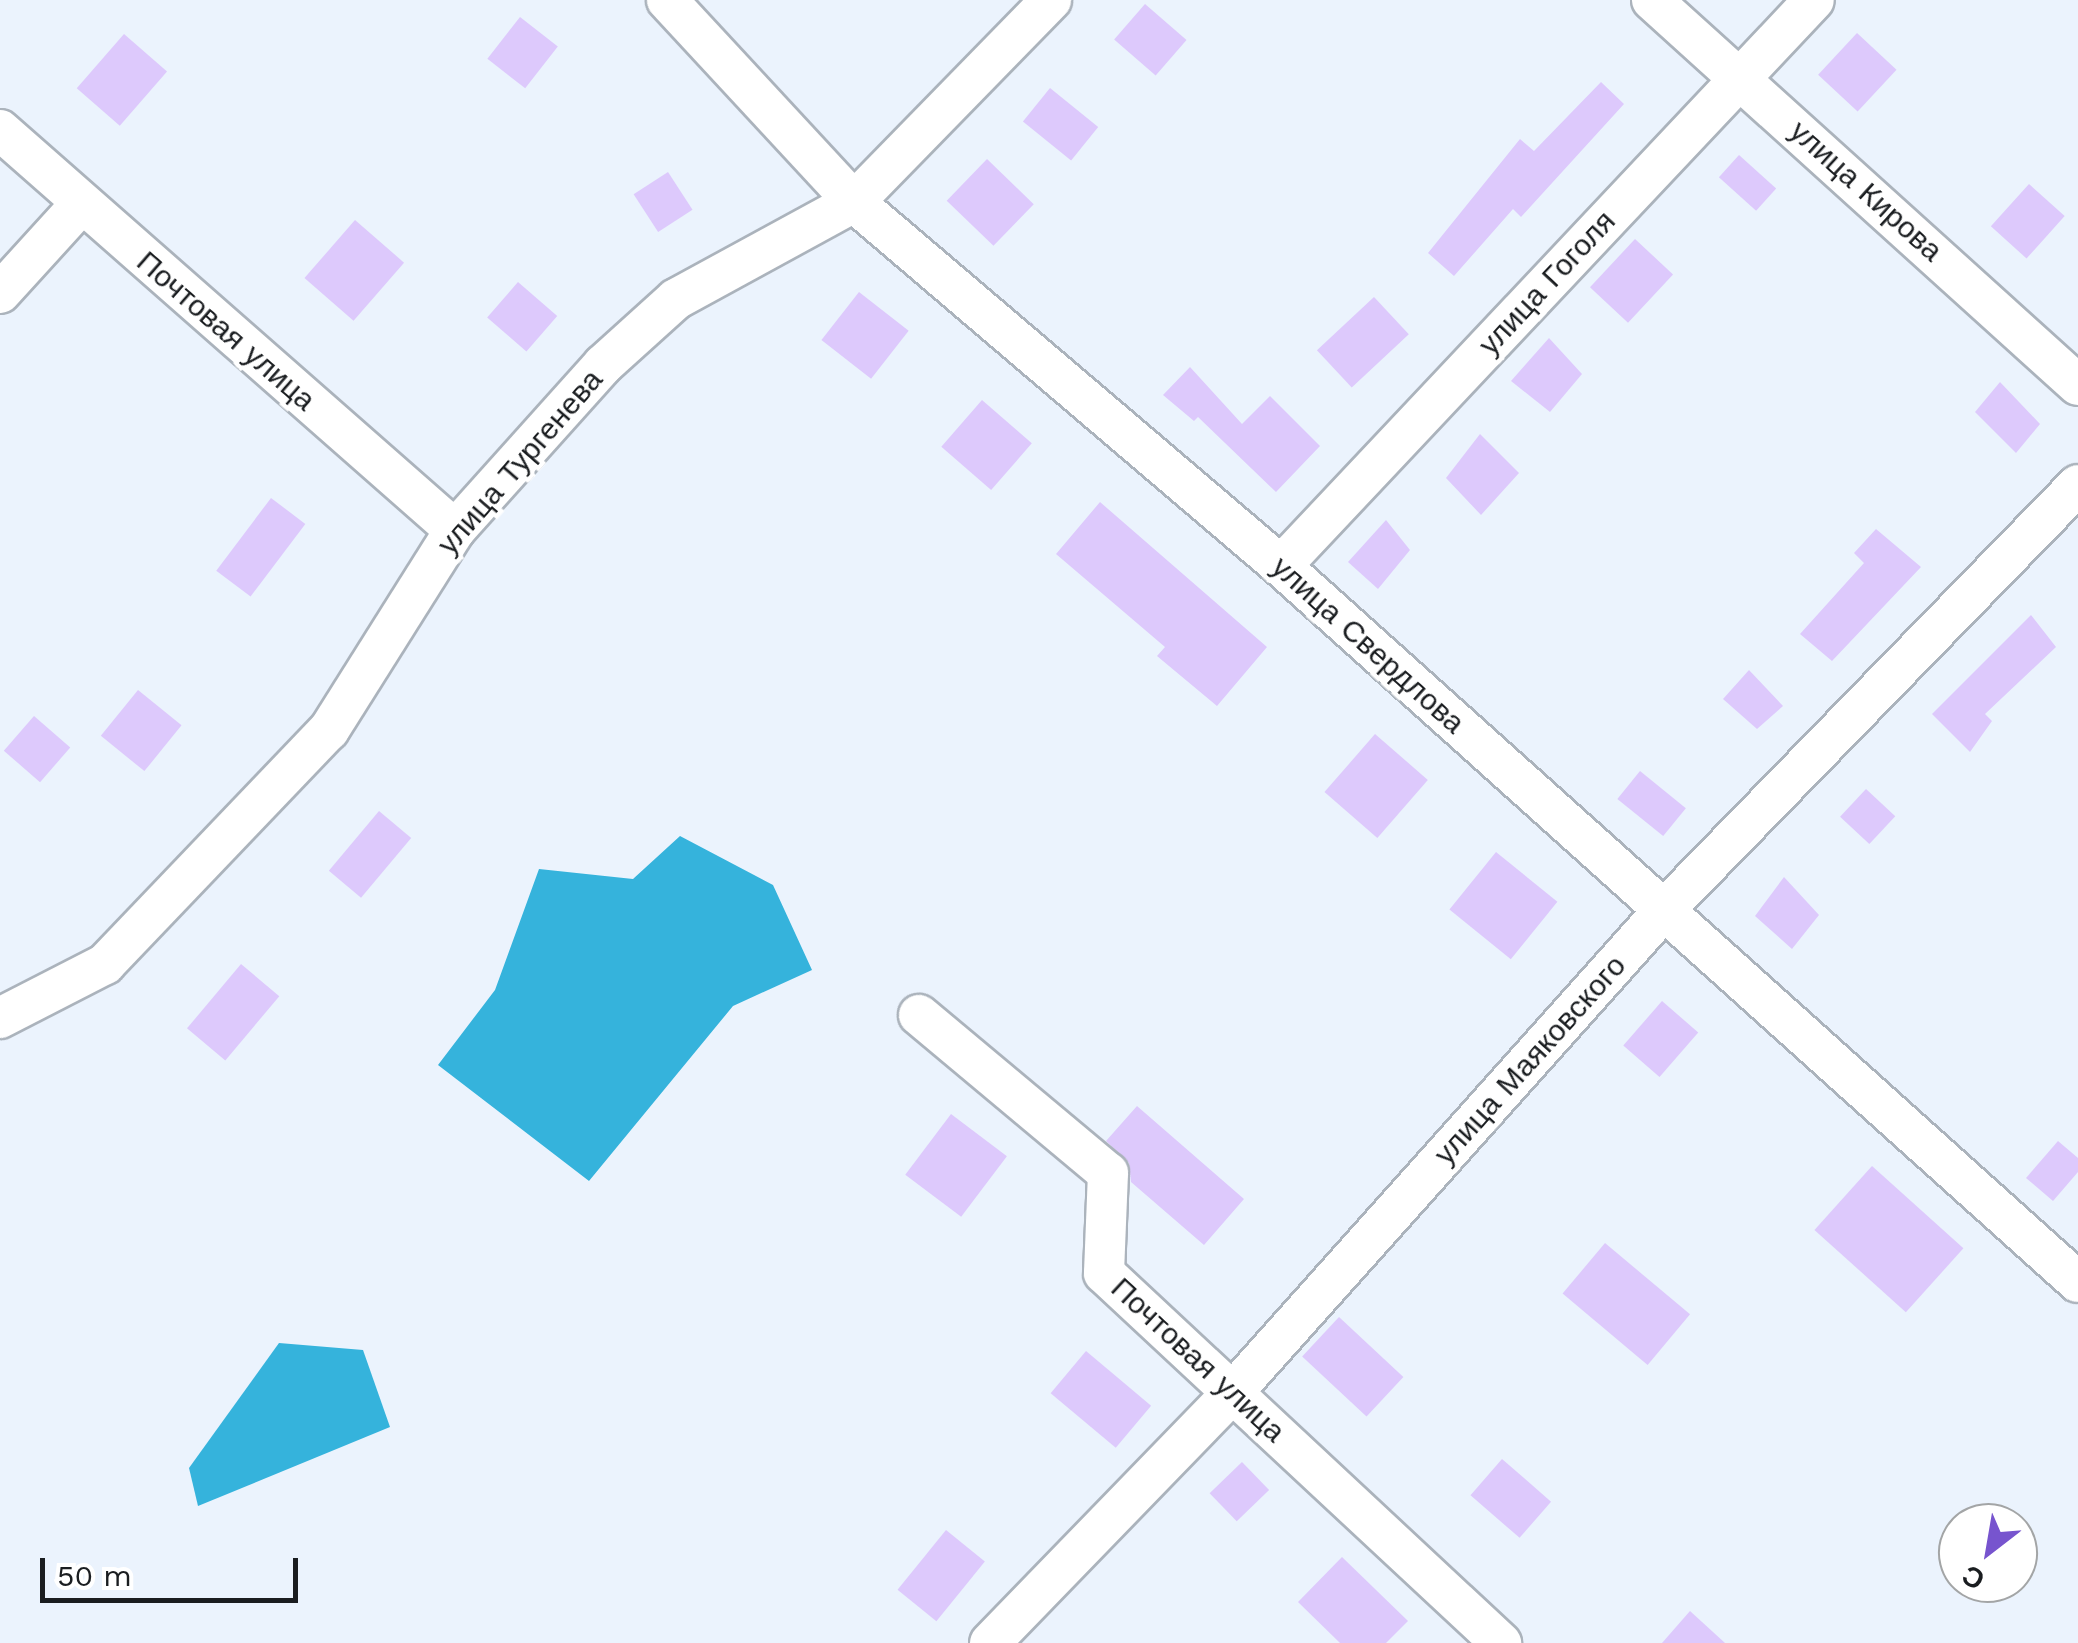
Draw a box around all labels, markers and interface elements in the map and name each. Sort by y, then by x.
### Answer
street label: улица Кирова [1782,113,1950,269]
street label: улица Гоголя [1471,204,1623,362]
street label: Почтовая улица [129,244,323,418]
street label: улица Тургенева [430,362,610,562]
street label: улица Свердлова [1264,549,1472,741]
street label: улица Маяковского [1427,948,1633,1172]
street label: Почтовая улица [1104,1270,1292,1450]
north arrow [1938,1503,2038,1603]
scale bar [45,1538,302,1600]
text: 50 m [57,1558,132,1593]
text: С [1956,1558,1990,1597]

